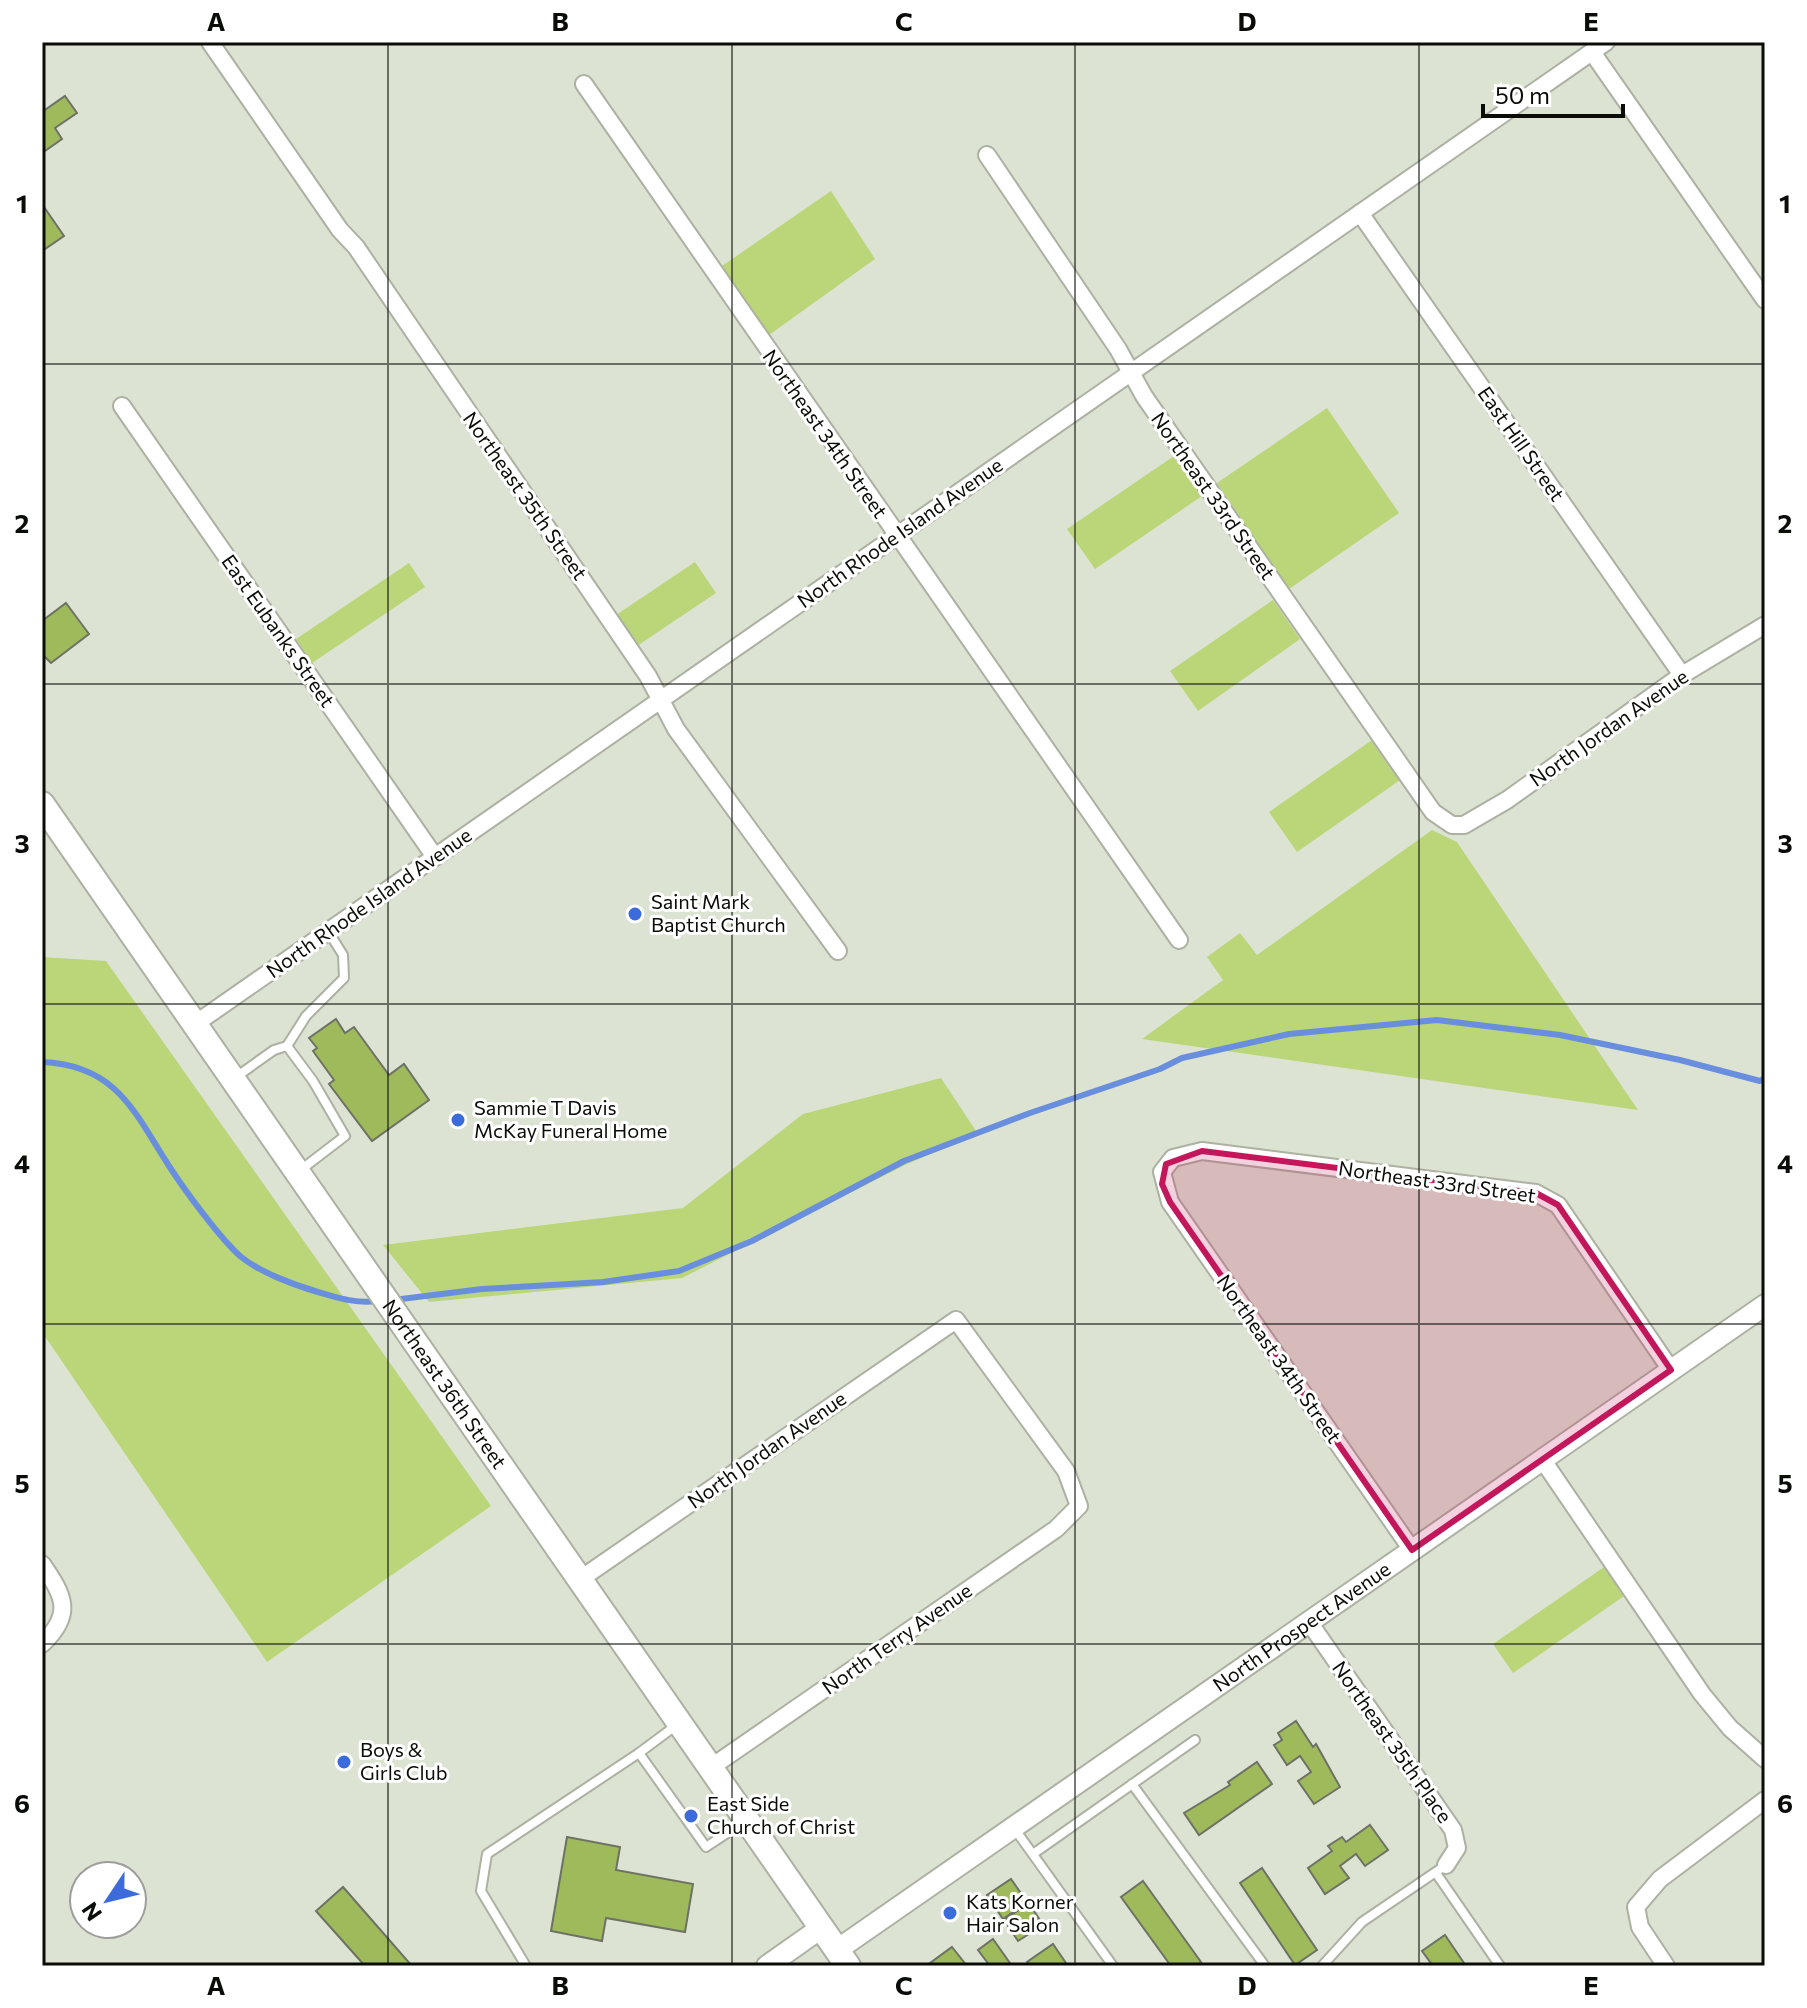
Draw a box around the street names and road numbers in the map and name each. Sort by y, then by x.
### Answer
street label: Northeast 34th Street [759,345,893,522]
street label: East Hill Street [1474,382,1570,505]
street label: Northeast 35th Street [459,407,593,584]
street label: Northeast 33rd Street [1147,407,1281,584]
street label: North Rhode Island Avenue [792,452,1007,612]
street label: East Eubanks Street [217,550,340,711]
street label: North Jordan Avenue [1525,663,1692,791]
street label: North Rhode Island Avenue [261,822,476,982]
street label: Northeast 33rd Street [1337,1155,1537,1207]
street label: Northeast 34th Street [1213,1270,1347,1447]
street label: Northeast 36th Street [378,1294,512,1473]
street label: North Jordan Avenue [683,1385,850,1513]
street label: North Prospect Avenue [1208,1556,1395,1696]
street label: North Terry Avenue [817,1578,976,1699]
street label: Northeast 35th Place [1328,1656,1458,1827]

